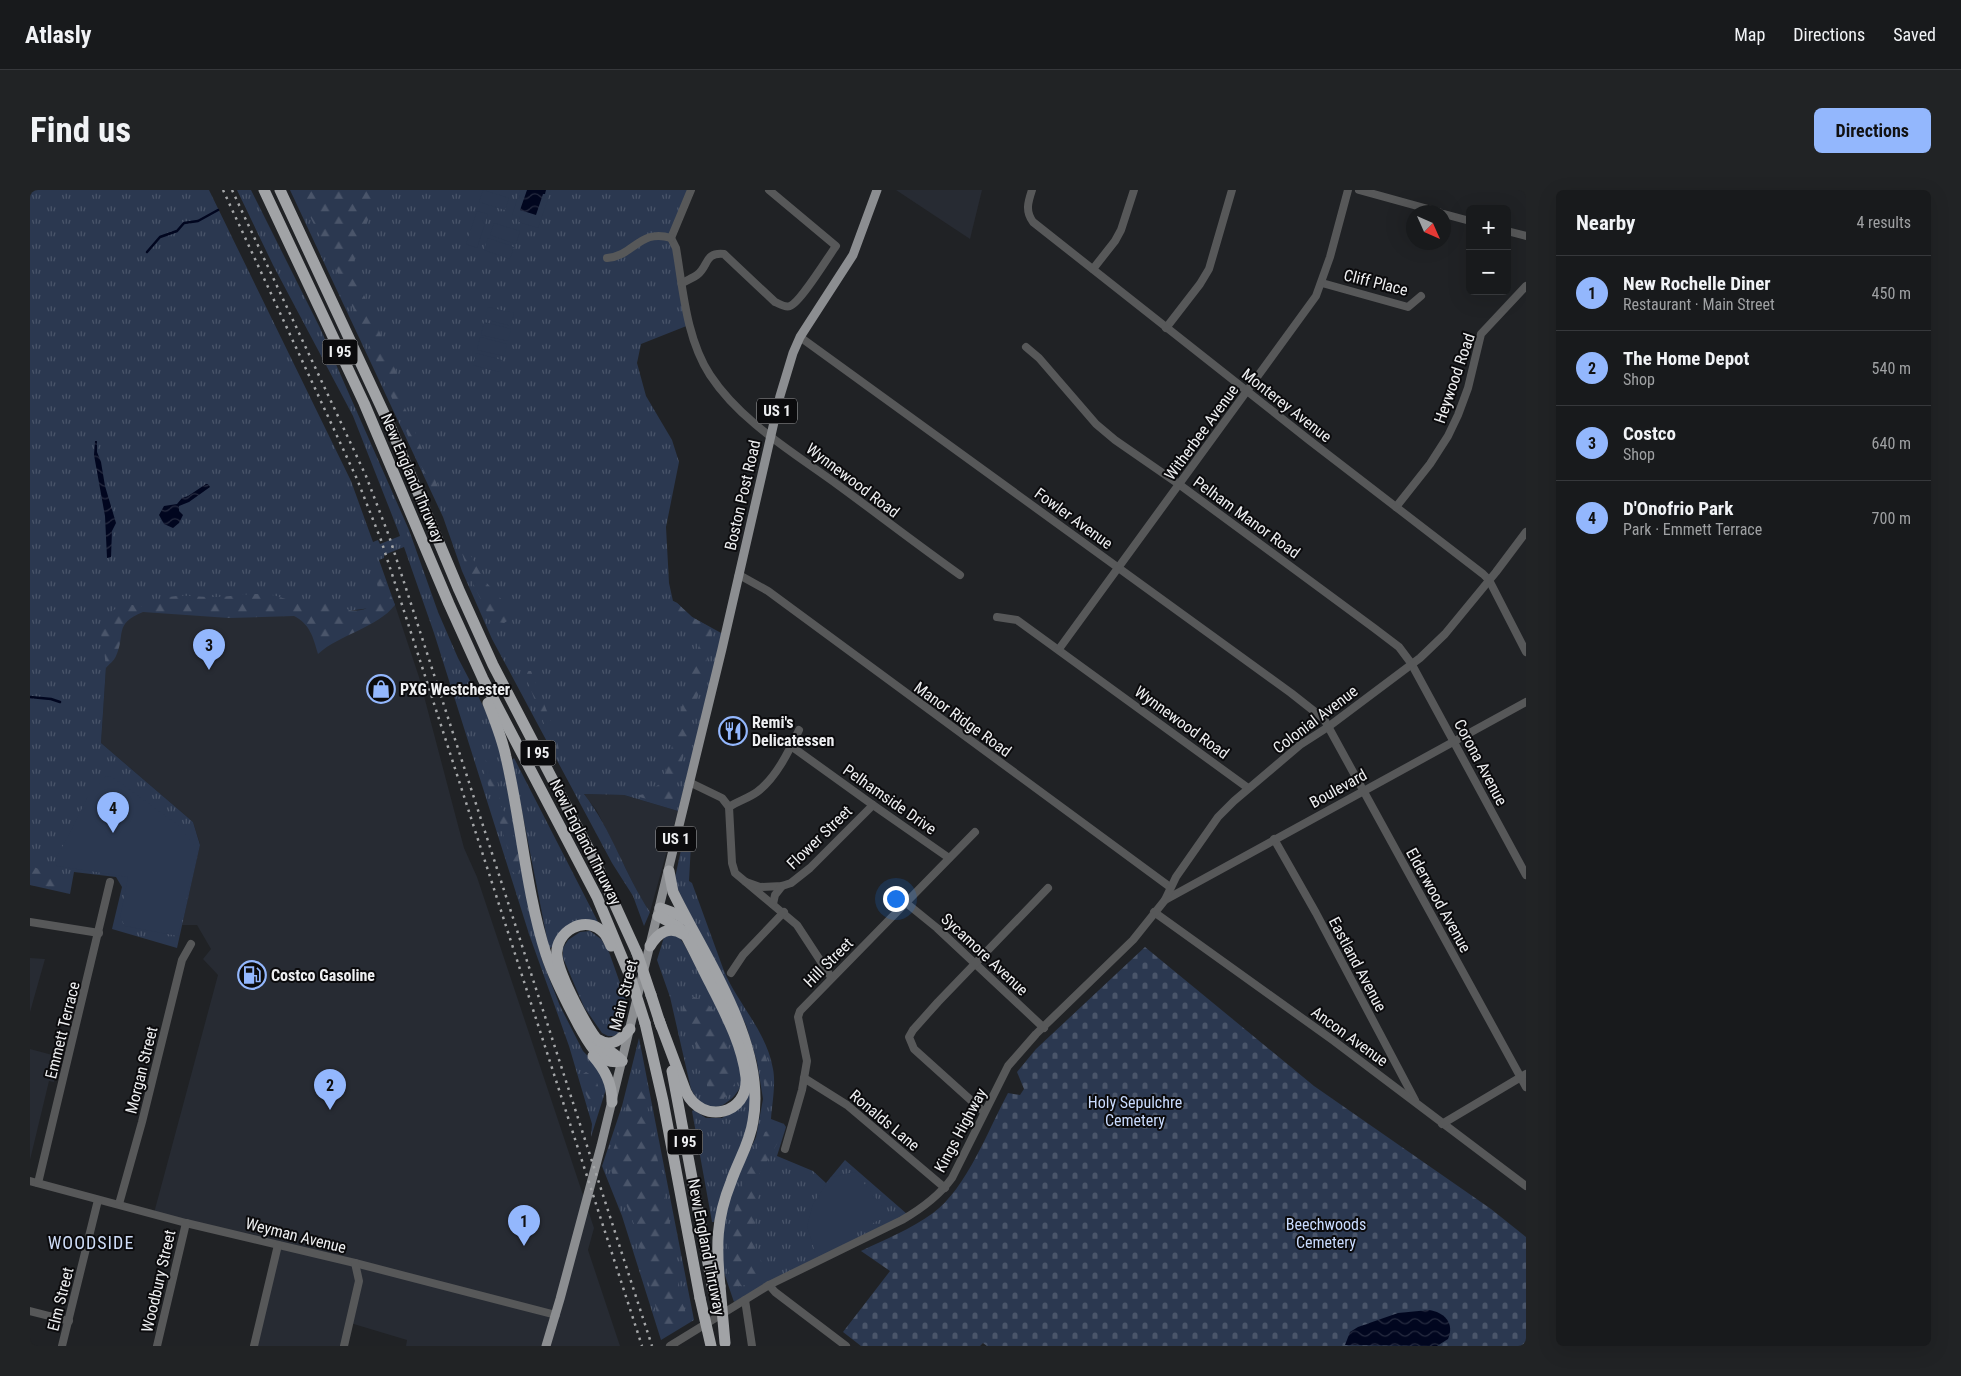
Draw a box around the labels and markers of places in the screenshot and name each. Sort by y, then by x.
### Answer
pin: 3 [193,629,225,670]
shop icon: PXG Westchester [366,674,396,704]
place label: PXG Westchester [400,680,510,699]
place label: Remi's Delicatessen [752,713,834,750]
restaurant icon: Remi's Delicatessen [718,716,748,746]
pin: 4 [97,792,129,833]
fuel station icon: Costco Gasoline [237,960,267,990]
place label: Costco Gasoline [271,966,375,985]
pin: 2 [314,1069,346,1110]
pin: 1 [508,1205,540,1246]

